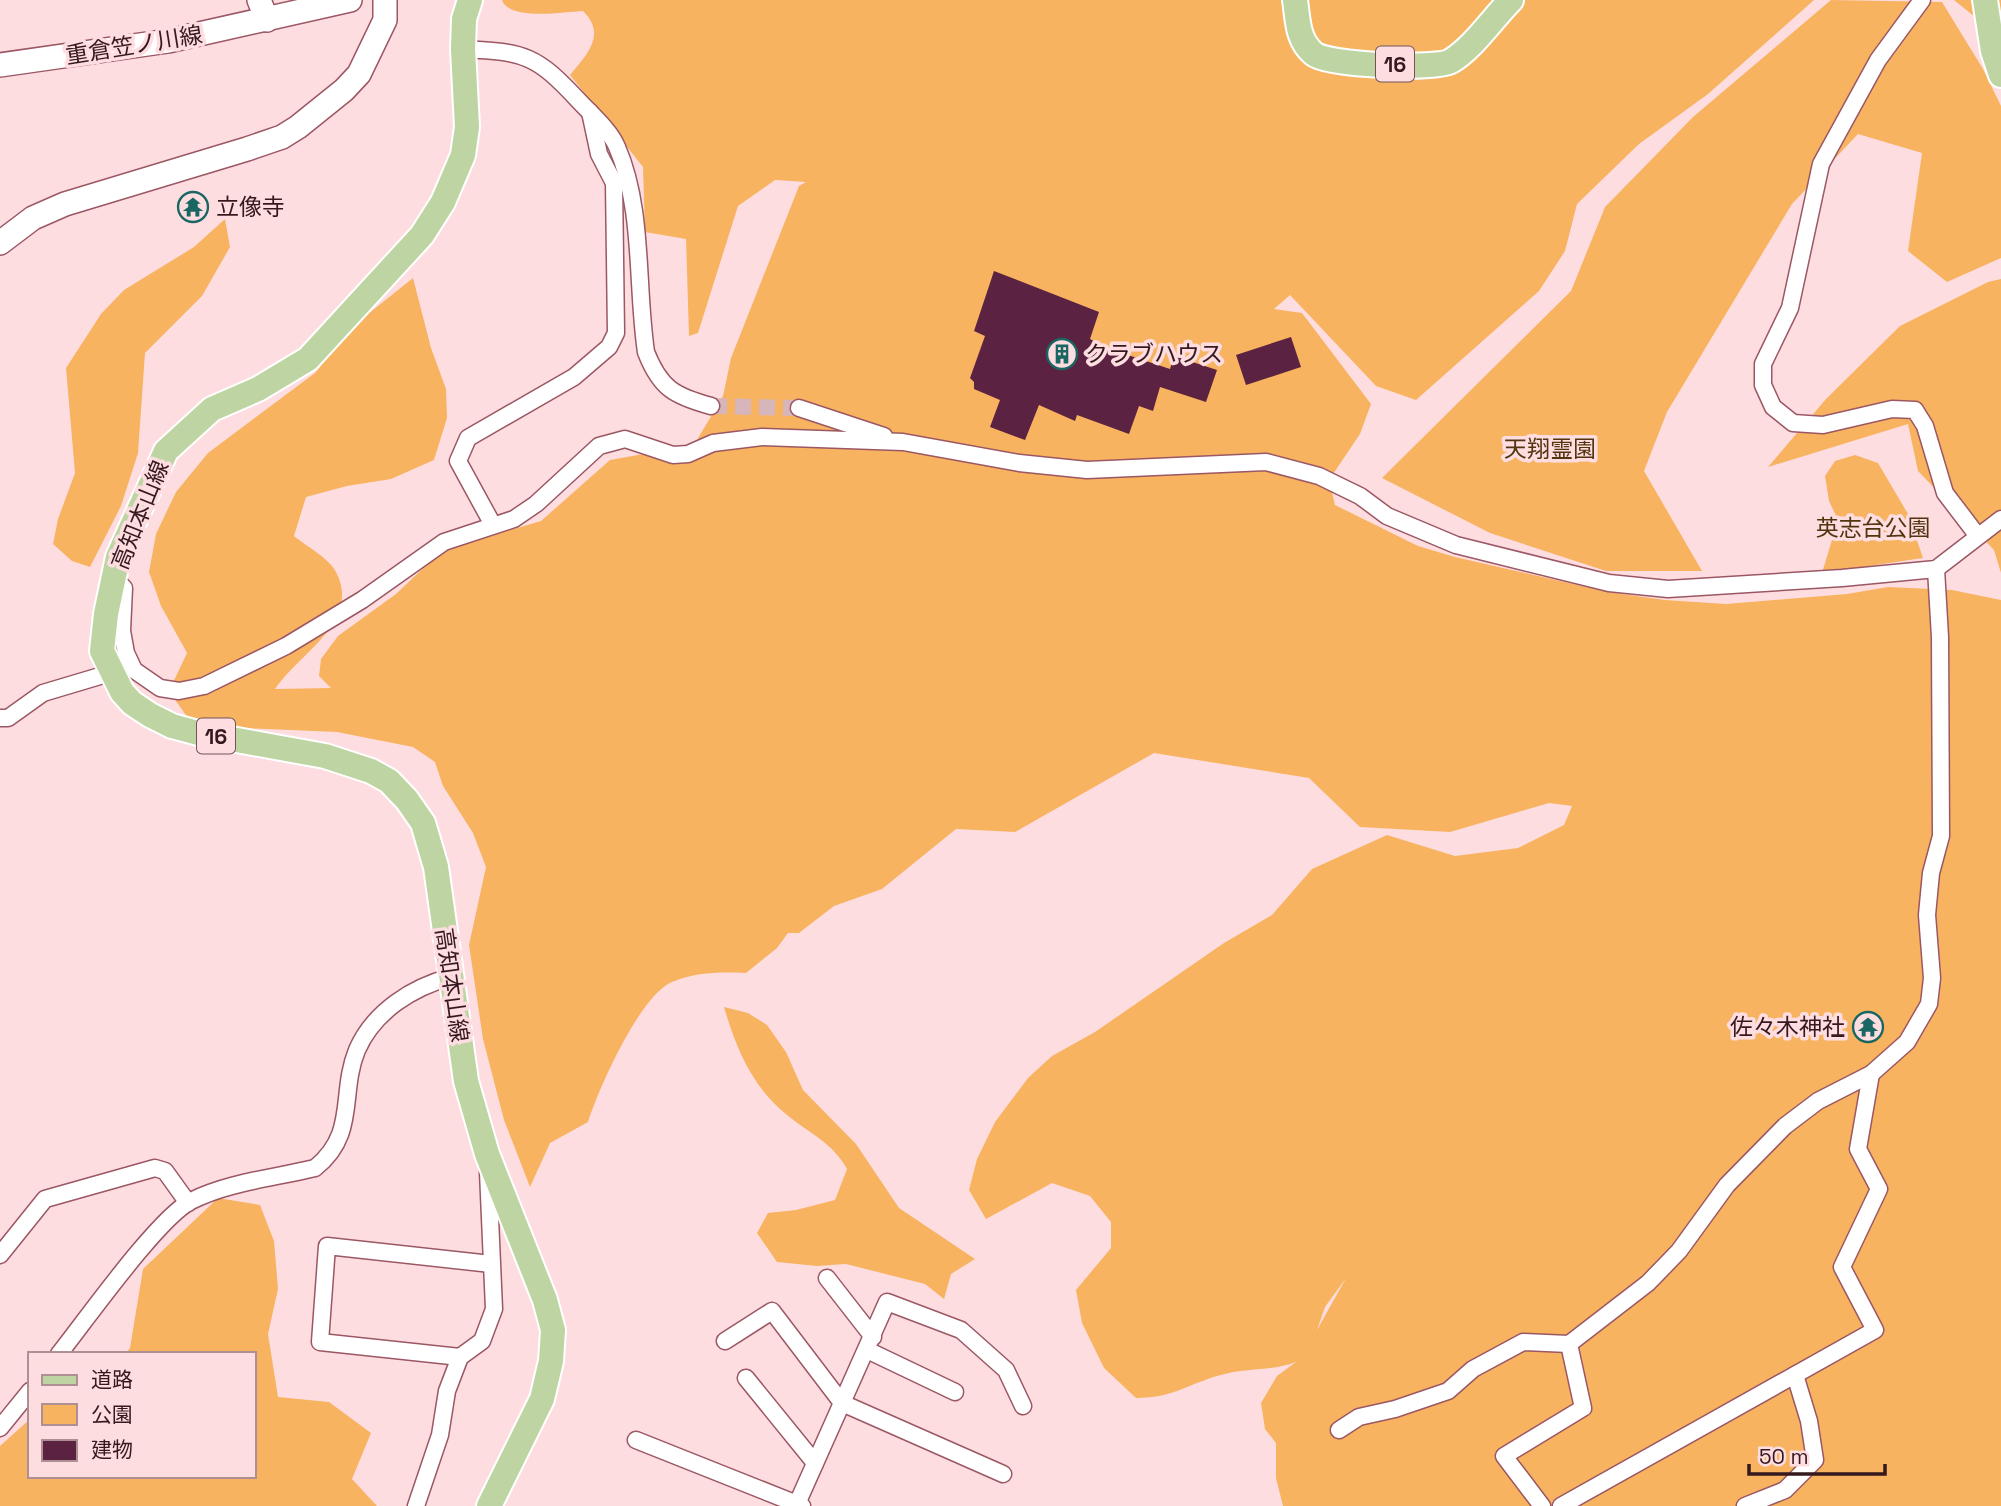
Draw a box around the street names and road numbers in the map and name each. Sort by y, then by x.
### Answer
street label: 重倉笠ノ川線 [64,19,204,71]
road number: 16 [1376,46,1414,82]
street label: 高知本山線 [105,456,175,574]
road number: 16 [197,718,235,754]
street label: 高知本山線 [429,926,475,1044]

